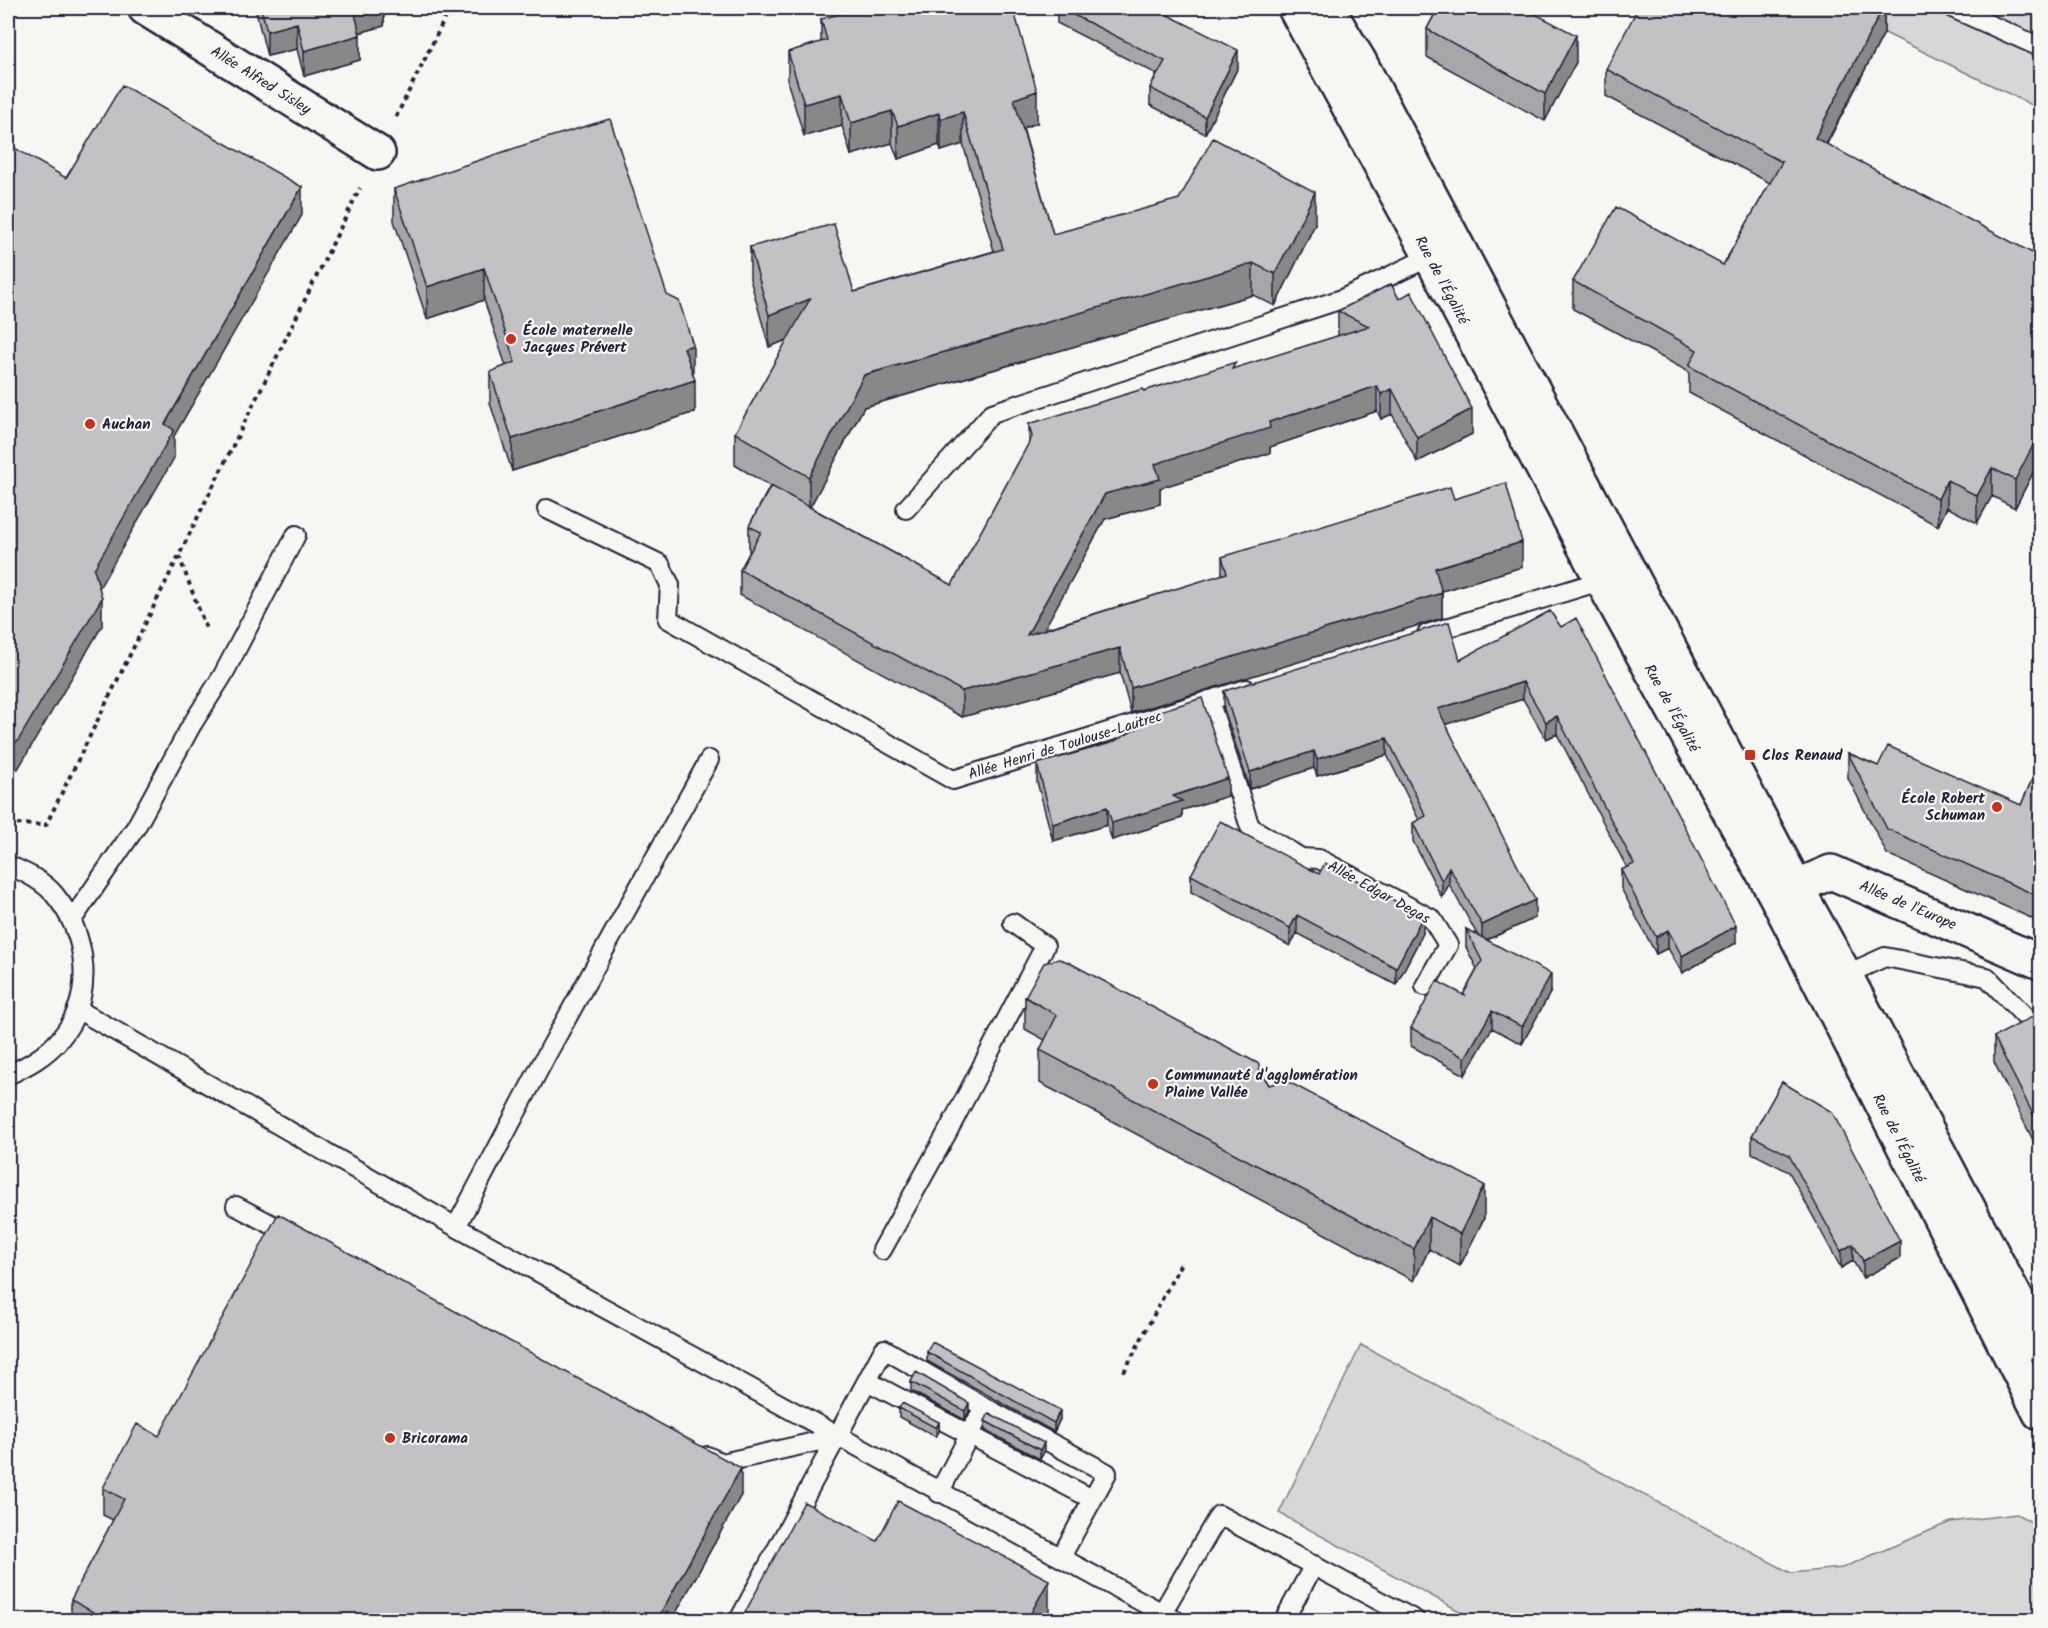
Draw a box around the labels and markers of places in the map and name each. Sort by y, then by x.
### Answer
place label: École maternelle Jacques Prévert [523,319,634,360]
marker: École maternelle Jacques Prévert [504,332,518,346]
place label: Auchan [102,413,150,437]
marker: Auchan [83,417,97,431]
place label: Clos Renaud [1762,744,1843,768]
marker: Clos Renaud [1743,748,1757,762]
place label: École Robert Schuman [1902,787,1985,828]
marker: École Robert Schuman [1990,800,2004,814]
place label: Communauté d'agglomération Plaine Vallée [1165,1064,1358,1105]
marker: Communauté d'agglomération Plaine Vallée [1146,1077,1160,1091]
place label: Bricorama [402,1427,468,1451]
marker: Bricorama [383,1431,397,1445]

